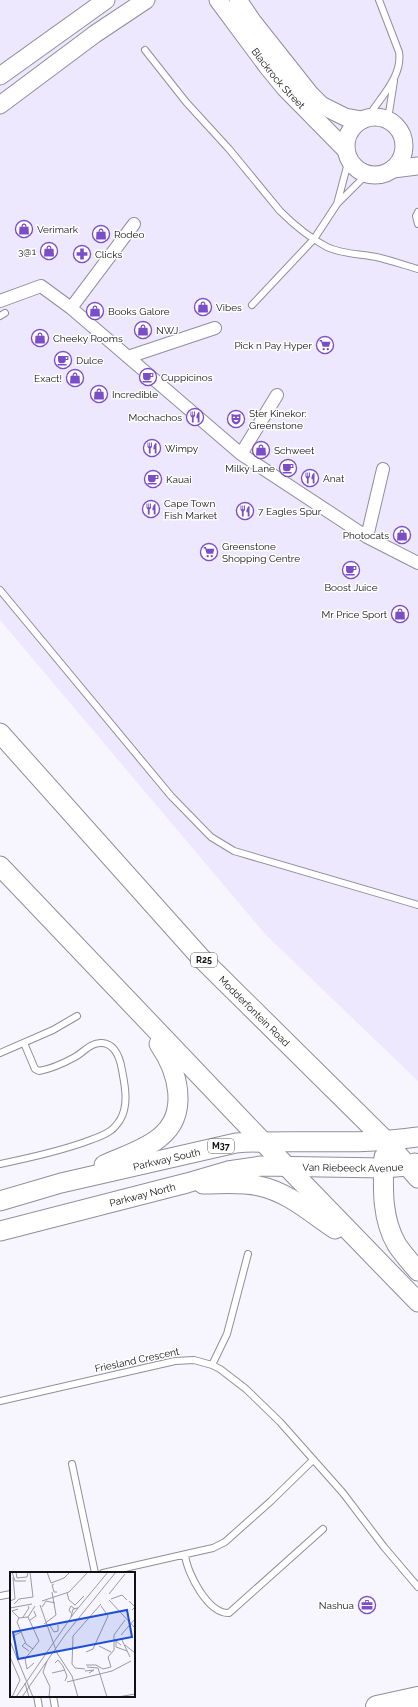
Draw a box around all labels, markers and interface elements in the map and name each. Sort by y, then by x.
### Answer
street label: Blackrock Street [250,46,308,111]
shop icon: Verimark [14,219,34,239]
place label: Verimark [37,224,79,235]
shop icon: Rodeo [91,224,111,244]
place label: Rodeo [114,229,144,240]
shop icon: 3@1 [39,241,59,261]
pharmacy icon: Clicks [72,244,92,264]
place label: 3@1 [18,246,37,257]
place label: Clicks [95,249,123,260]
shop icon: Vibes [193,297,213,317]
shop icon: Books Galore [85,301,105,321]
place label: Vibes [216,302,242,313]
place label: Books Galore [108,306,170,317]
shop icon: NWJ [133,320,153,340]
place label: NWJ [156,325,178,336]
shop icon: Cheeky Rooms [30,328,50,348]
place label: Cheeky Rooms [53,333,123,344]
supermarket icon: Pick n Pay Hyper [315,335,335,355]
place label: Pick n Pay Hyper [234,340,312,351]
cafe icon: Dulce [53,350,73,370]
place label: Dulce [76,355,103,366]
cafe icon: Cuppicinos [138,367,158,387]
shop icon: Exact! [65,368,85,388]
place label: Cuppicinos [161,372,213,383]
place label: Exact! [34,373,62,384]
shop icon: Incredible [89,384,109,404]
place label: Incredible [112,389,158,400]
restaurant icon: Mochachos [185,407,205,427]
place label: Ster Kinekor: Greenstone [249,408,307,431]
theatre icon: Ster Kinekor: Greenstone [226,409,246,429]
place label: Mochachos [128,412,182,423]
restaurant icon: Wimpy [142,438,162,458]
shop icon: Schweet [251,440,271,460]
place label: Wimpy [165,443,199,454]
place label: Schweet [274,445,315,456]
cafe icon: Milky Lane [278,458,298,478]
place label: Milky Lane [225,463,275,474]
restaurant icon: Anat [300,468,320,488]
cafe icon: Kauai [143,469,163,489]
place label: Anat [323,473,345,484]
place label: Kauai [166,474,191,485]
place label: Cape Town Fish Market [164,498,218,521]
restaurant icon: Cape Town Fish Market [141,499,161,519]
restaurant icon: 7 Eagles Spur [235,501,255,521]
place label: 7 Eagles Spur [258,506,322,517]
shop icon: Photocats [392,525,412,545]
place label: Photocats [343,530,389,541]
place label: Greenstone Shopping Centre [222,541,300,564]
supermarket icon: Greenstone Shopping Centre [199,542,219,562]
cafe icon: Boost Juice [341,560,361,580]
place label: Boost Juice [324,582,378,593]
shop icon: Mr Price Sport [390,604,410,624]
place label: Mr Price Sport [322,609,388,620]
road number: R25 [191,953,217,967]
street label: Modderfontein Road [217,974,292,1048]
road number: M37 [208,1139,234,1153]
street label: Parkway South [132,1146,202,1172]
street label: Van Riebeeck Avenue [302,1161,404,1174]
street label: Parkway North [108,1181,177,1208]
street label: Friesland Crescent [94,1346,181,1374]
inset map [10,1572,135,1697]
office icon: Nashua [357,1595,377,1615]
place label: Nashua [319,1600,354,1611]

